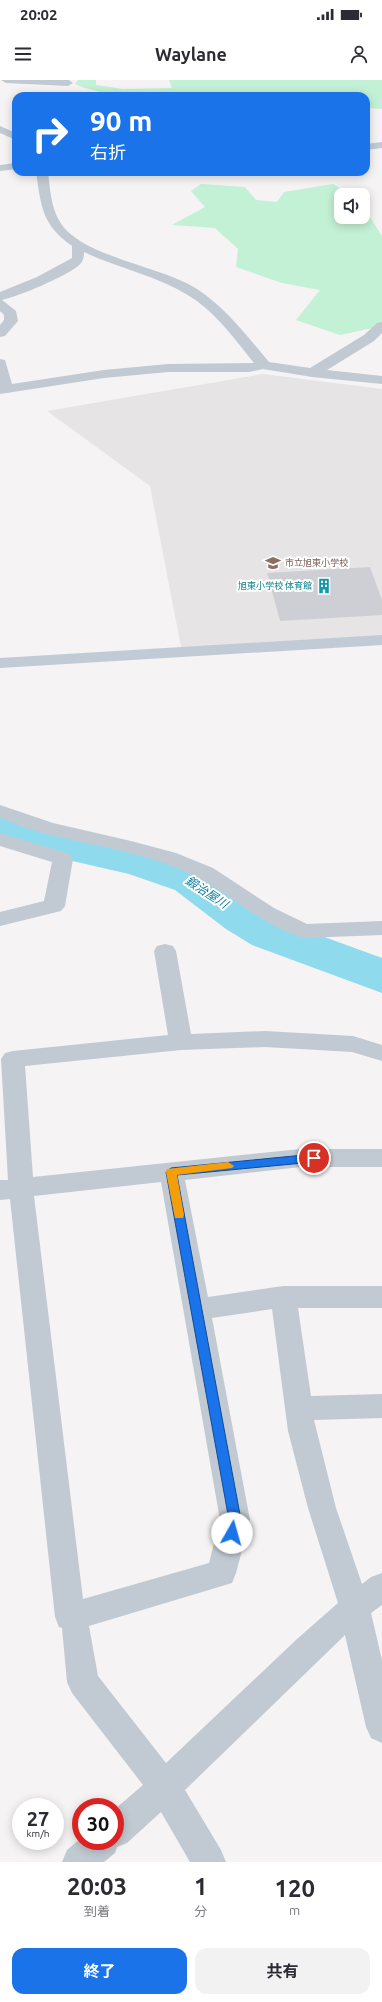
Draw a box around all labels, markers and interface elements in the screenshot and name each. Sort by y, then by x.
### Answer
text: 20:02 [20,6,58,23]
icon: menu [12,43,34,65]
icon: person [348,43,370,65]
text: Waylane [155,44,227,64]
text: 90 m [90,105,152,136]
icon: right [24,108,76,160]
text: 右折 [90,142,126,162]
map controls [334,188,370,224]
button: sound [334,188,370,224]
school or university icon: 市立旭東小学校 [264,554,282,572]
place label: 市立旭東小学校 [285,558,348,568]
building icon: 旭東小学校 体育館 [315,577,333,595]
place label: 旭東小学校 体育館 [238,581,312,591]
water label: 鍛治屋川 [183,873,232,912]
pin [297,1141,331,1175]
icon: arrive [303,1147,325,1169]
position arrow [211,1512,253,1554]
speed limit sign: 30 [72,1798,124,1850]
text: 27 [27,1807,49,1830]
text: km/h [26,1828,50,1839]
text: 20:03 [67,1873,127,1900]
text: 1 [194,1873,207,1900]
text: 120 [274,1875,315,1902]
text: m [289,1903,300,1917]
text: 到着 [84,1904,110,1918]
text: 分 [194,1904,207,1918]
button: 終了 [12,1948,187,1994]
button: 共有 [195,1948,370,1994]

